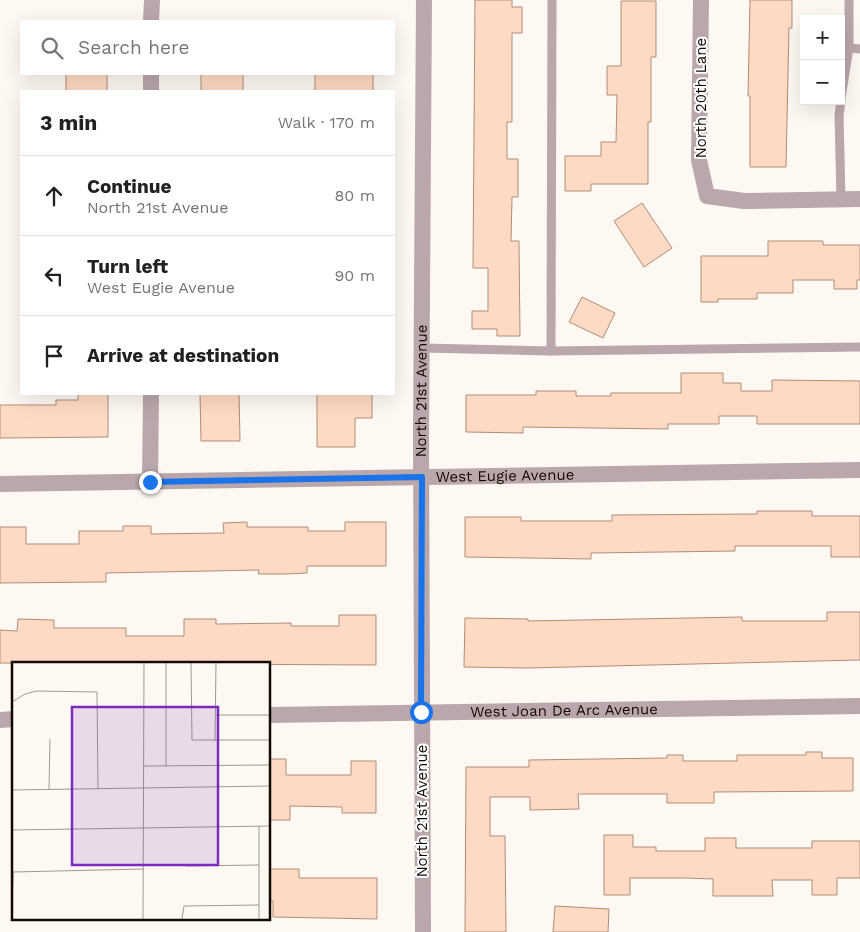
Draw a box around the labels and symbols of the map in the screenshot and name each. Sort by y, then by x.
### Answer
street label: North 20th Lane [692,38,710,158]
street label: North 21st Avenue [412,325,431,457]
street label: West Eugie Avenue [435,466,574,486]
route end [139,471,162,494]
inset map [12,662,270,920]
street label: West Joan De Arc Avenue [470,700,658,721]
route start [410,701,433,724]
street label: North 21st Avenue [413,745,431,877]

